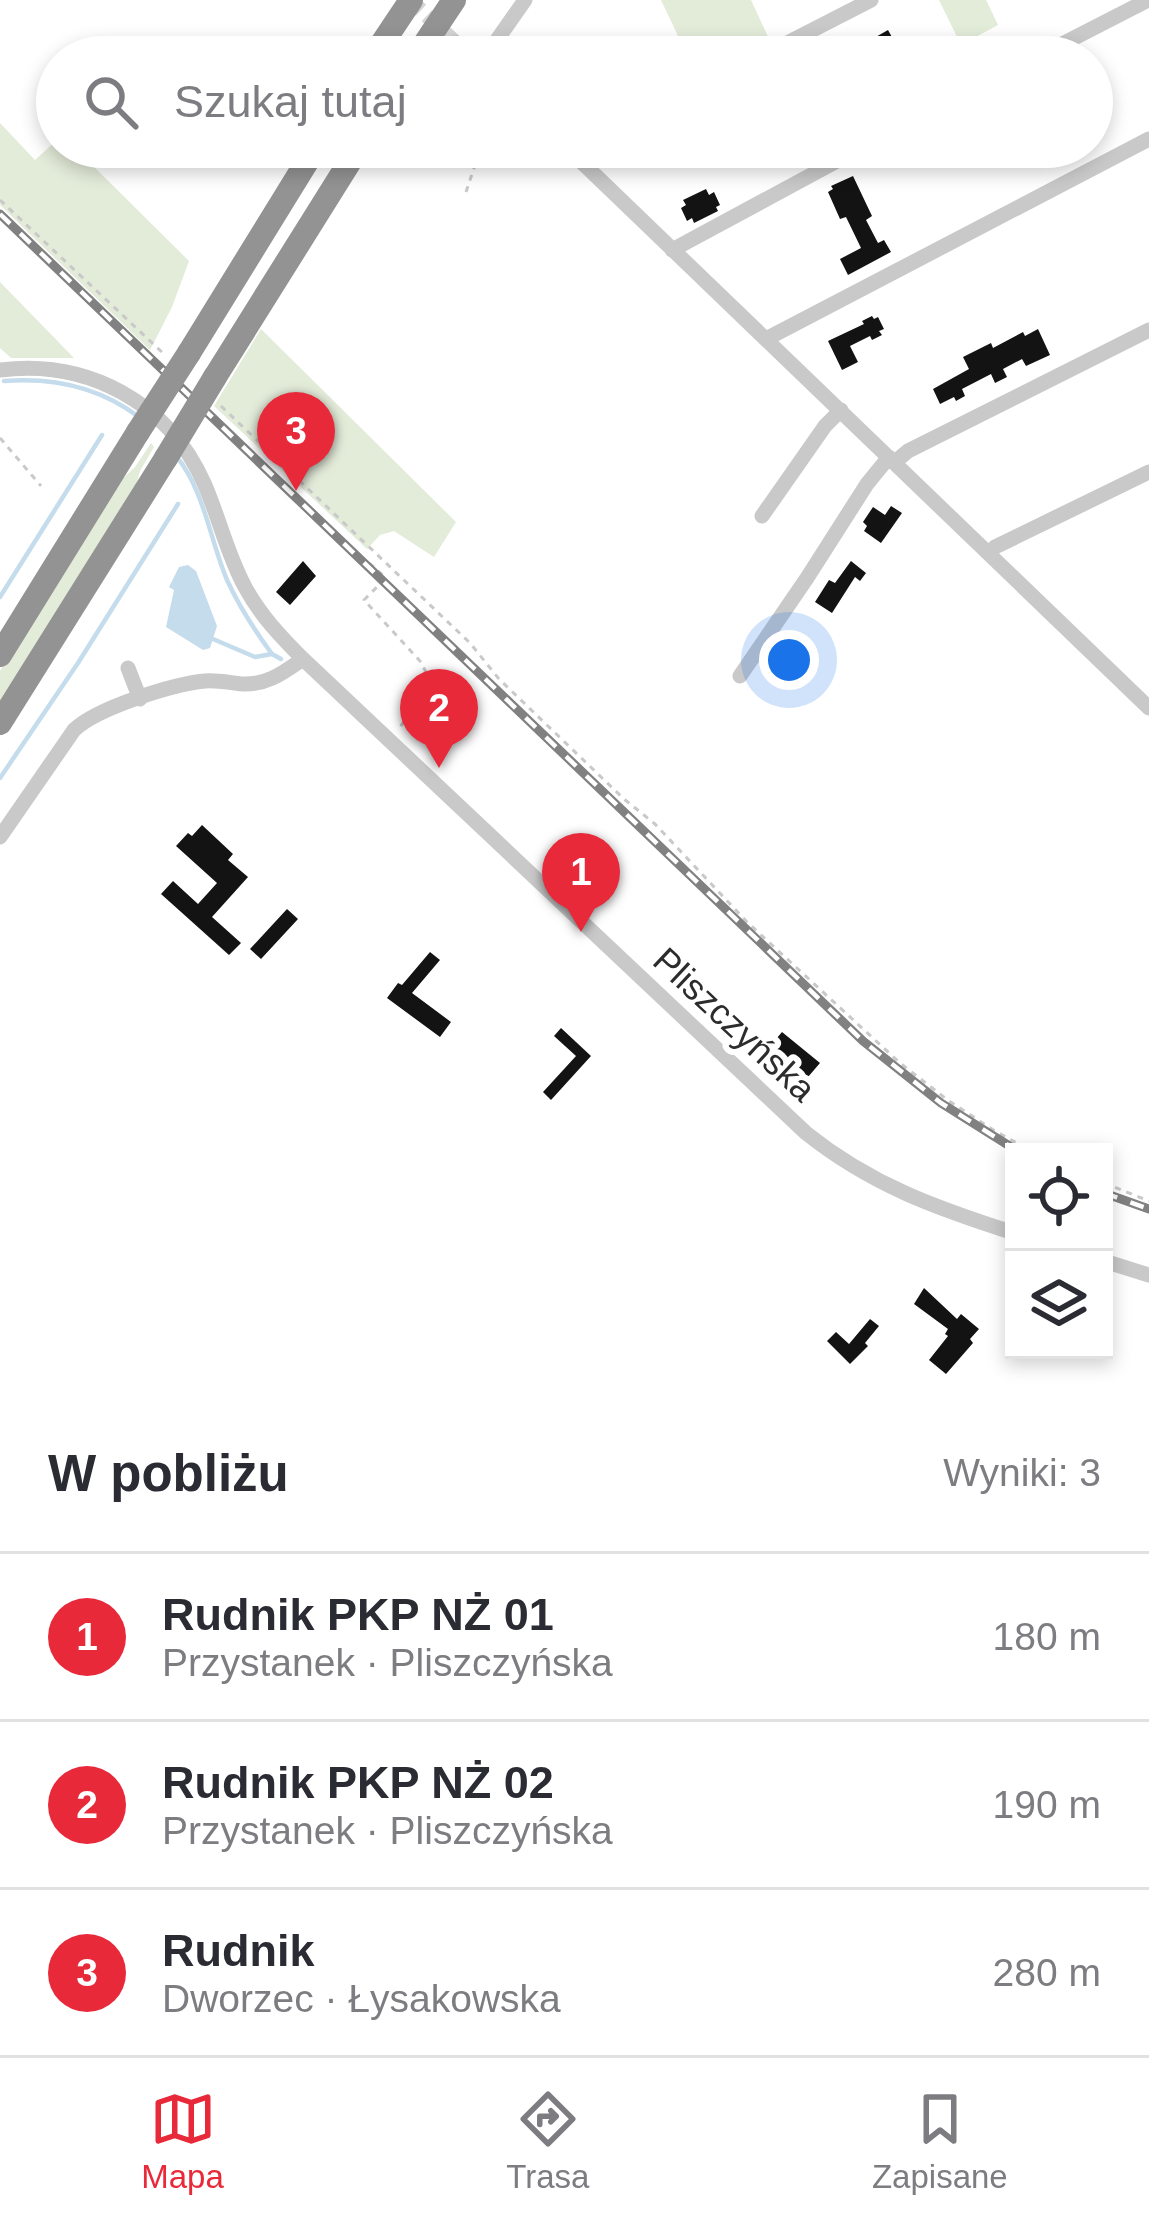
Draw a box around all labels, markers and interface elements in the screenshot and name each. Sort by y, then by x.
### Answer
search box [36,36,1113,168]
icon: search [78,69,144,135]
text: Szukaj tutaj [174,76,407,127]
pin: 3 [257,392,335,491]
your location [759,630,819,690]
pin: 2 [400,669,478,768]
pin: 1 [542,833,620,932]
street label: Pliszczyńska [645,939,825,1110]
map controls [1005,1143,1113,1359]
button: locate [1005,1143,1113,1251]
button: layers [1005,1251,1113,1359]
text: W pobliżu [48,1445,289,1502]
text: Wyniki: 3 [943,1451,1101,1494]
text: Rudnik PKP NŻ 01 [162,1589,554,1640]
text: 1 [76,1615,98,1658]
text: 180 m [993,1615,1101,1658]
text: Przystanek · Pliszczyńska [162,1641,613,1684]
text: Rudnik PKP NŻ 02 [162,1757,554,1808]
text: 2 [76,1783,98,1826]
text: 190 m [993,1783,1101,1826]
text: Przystanek · Pliszczyńska [162,1809,613,1852]
text: Rudnik [162,1925,315,1976]
text: 3 [76,1951,98,1994]
text: 280 m [993,1951,1101,1994]
text: Dworzec · Łysakowska [162,1977,561,2020]
tab: Mapa [141,2086,224,2196]
tab: Trasa [506,2086,589,2196]
tab: Zapisane [872,2086,1008,2196]

